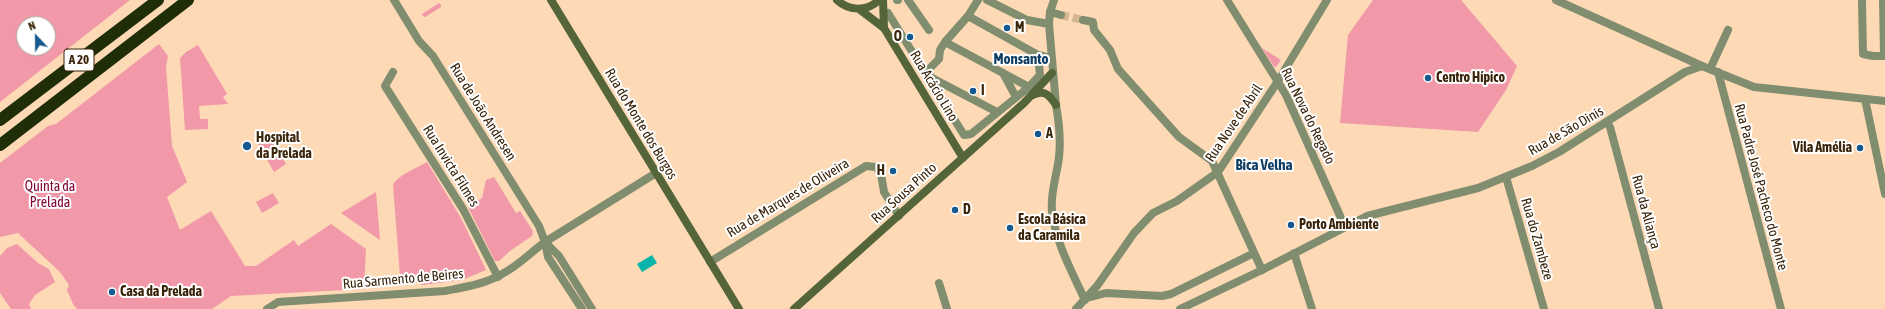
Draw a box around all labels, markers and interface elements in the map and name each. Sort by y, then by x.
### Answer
north arrow [16,16,56,56]
text: N [27,19,37,33]
place label: M [1015,20,1024,36]
marker: M [1002,23,1012,33]
place label: O [894,29,902,45]
marker: O [905,32,915,42]
street label: Rua Acácio Lino [906,48,962,124]
road number: A 20 [64,49,94,71]
district label: Monsanto [993,50,1049,68]
street label: Rua de João Andresen [446,60,520,164]
street label: Rua do Monte dos Burgos [601,65,681,183]
street label: Rua Nova do Regado [1277,65,1339,167]
place label: Centro Hípico [1436,70,1505,86]
marker: Centro Hípico [1423,73,1433,83]
street label: Rua Nove de Abril [1202,81,1266,165]
place label: I [981,83,985,99]
marker: I [968,86,978,96]
street label: Rua Padre José Pacheco do Monte [1731,102,1791,272]
street label: Rua de São Dinis [1525,103,1607,159]
street label: Rua Invicta Filmes [419,122,483,210]
place label: A [1046,126,1053,142]
marker: A [1033,129,1043,139]
place label: Hospital da Prelada [256,130,312,162]
marker: Hospital da Prelada [241,140,253,152]
place label: Vila Amélia [1793,140,1852,156]
marker: Vila Amélia [1855,143,1865,153]
street label: Rua de Marques de Oliveira [724,155,852,241]
district label: Bica Velha [1235,156,1293,174]
street label: Rua Sousa Pinto [868,159,940,227]
place label: H [877,163,885,179]
marker: H [888,166,898,176]
street label: Rua da Aliança [1628,173,1664,251]
park label: Quinta da Prelada [25,179,75,212]
street label: Rua do Zambeze [1517,196,1557,282]
place label: D [963,202,971,218]
marker: D [950,205,960,215]
place label: Escola Básica da Caramila [1018,212,1086,244]
place label: Porto Ambiente [1299,217,1379,233]
marker: Porto Ambiente [1286,220,1296,230]
marker: Escola Básica da Caramila [1005,223,1015,233]
street label: Rua Sarmento de Beires [342,265,464,293]
place label: Casa da Prelada [120,284,202,300]
marker: Casa da Prelada [107,287,117,297]

